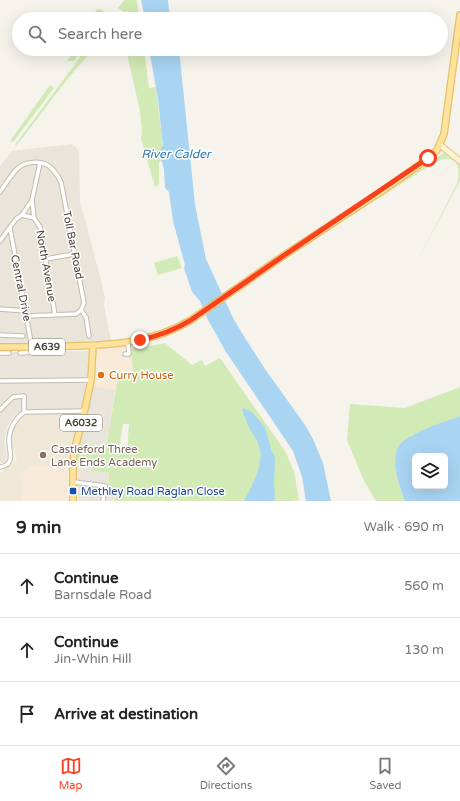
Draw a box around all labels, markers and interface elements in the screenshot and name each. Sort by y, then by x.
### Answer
search box [12,12,448,56]
icon: search [26,23,48,45]
text: Search here [58,25,142,43]
water label: River Calder [141,147,212,161]
route start [419,149,437,167]
street label: Toll Bar Road [60,210,86,280]
street label: North Avenue [33,229,59,303]
street label: Central Drive [8,254,34,322]
route end [131,331,149,349]
road number: A639 [29,339,65,355]
place label: Curry House [109,369,173,382]
marker: Curry House [96,370,106,380]
road number: A6032 [60,415,102,431]
place label: Castleford Three Lane Ends Academy [51,443,157,469]
marker: Castleford Three Lane Ends Academy [38,450,48,460]
map controls [412,453,448,489]
button: layers [412,453,448,489]
place label: Methley Road Raglan Close [81,485,225,498]
marker: Methley Road Raglan Close [68,486,78,496]
text: 9 min [16,517,61,538]
text: Walk · 690 m [364,519,444,535]
text: Continue [54,569,118,587]
icon: ahead [16,575,38,597]
text: 560 m [404,578,444,594]
text: Barnsdale Road [54,587,152,603]
text: Continue [54,633,118,651]
icon: ahead [16,639,38,661]
text: 130 m [404,642,444,658]
text: Jin-Whin Hill [54,651,132,667]
icon: arrive [16,703,38,725]
text: Arrive at destination [54,705,198,723]
tab: Map [59,755,82,792]
tab: Directions [200,755,252,792]
tab: Saved [370,755,401,792]

